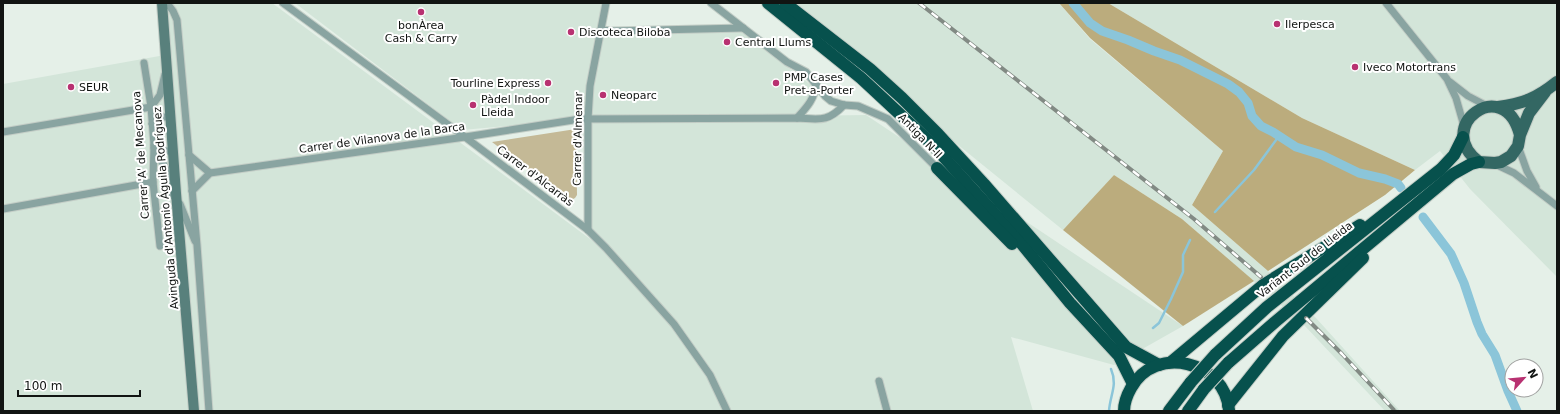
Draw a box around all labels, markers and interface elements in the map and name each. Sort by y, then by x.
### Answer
marker: bonÀrea Cash & Carry [416,7,426,17]
place label: Ilerpesca [1285,18,1335,31]
place label: bonÀrea Cash & Carry [385,19,458,45]
marker: Ilerpesca [1272,19,1282,29]
place label: Discoteca Biloba [579,26,671,39]
marker: Discoteca Biloba [566,27,576,37]
place label: Central Llums [735,36,811,49]
marker: Central Llums [722,37,732,47]
place label: Iveco Motortrans [1363,61,1456,74]
marker: Iveco Motortrans [1350,62,1360,72]
place label: PMP Cases Pret-a-Porter [784,71,854,97]
place label: Tourline Express [450,77,540,90]
marker: Tourline Express [543,78,553,88]
marker: PMP Cases Pret-a-Porter [771,78,781,88]
place label: SEUR [79,81,109,94]
marker: SEUR [66,82,76,92]
place label: Neoparc [611,89,657,102]
marker: Neoparc [598,90,608,100]
street label: Carrer 'A' de Mecanova [130,91,152,219]
street label: Carrer d'Almenar [571,91,585,186]
place label: Pàdel Indoor Lleida [481,93,550,119]
marker: Pàdel Indoor Lleida [468,100,478,110]
street label: Avinguda d'Antonio Águila Rodríguez [151,106,181,310]
street label: Antiga N-II [895,111,945,161]
street label: Carrer de Vilanova de la Barca [298,120,466,156]
street label: Carrer d'Alcarràs [494,143,576,209]
street label: Variant Sud de Lleida [1255,219,1355,301]
north arrow [1504,358,1544,398]
text: N [1525,367,1540,381]
scale bar [18,372,140,398]
text: 100 m [24,379,62,393]

